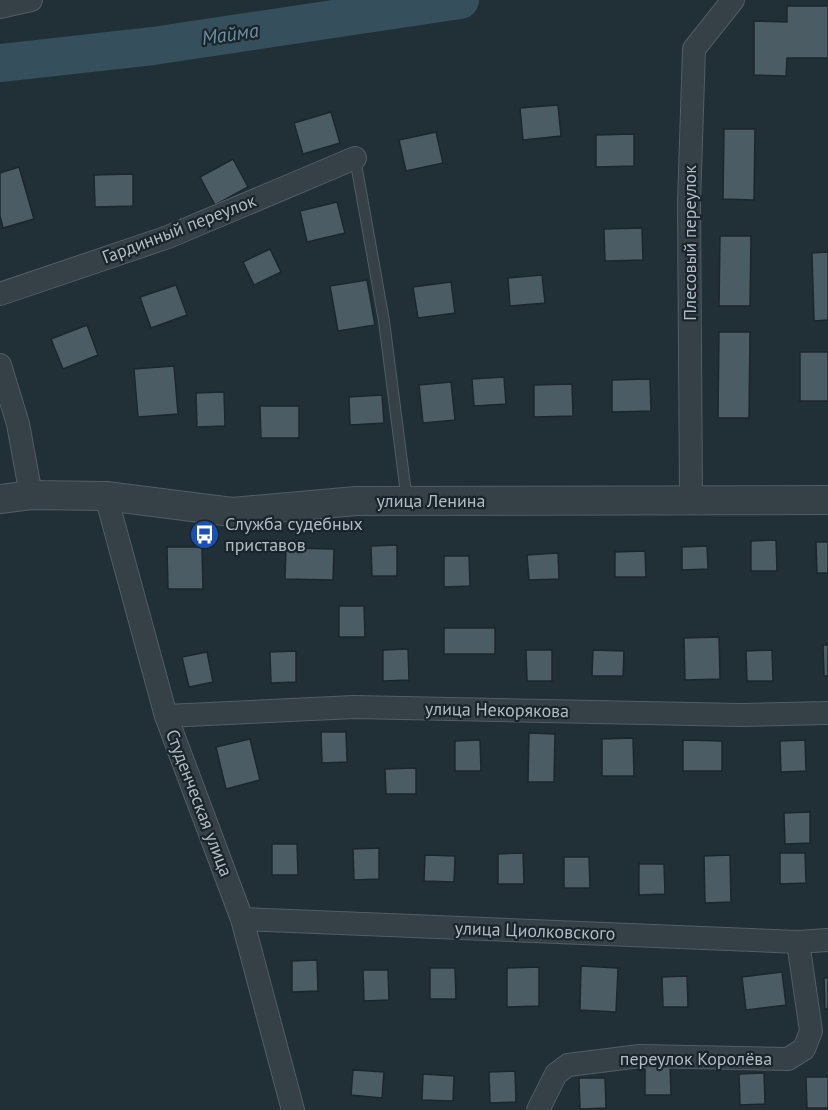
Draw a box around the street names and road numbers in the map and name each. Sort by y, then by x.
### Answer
street label: Плесовый переулок [678,165,701,321]
street label: Гардинный переулок [99,188,259,268]
street label: улица Ленина [376,489,486,512]
street label: улица Некорякова [425,697,569,722]
street label: Студенческая улица [161,726,238,880]
street label: улица Циолковского [454,916,616,945]
street label: переулок Королёва [620,1047,772,1070]

